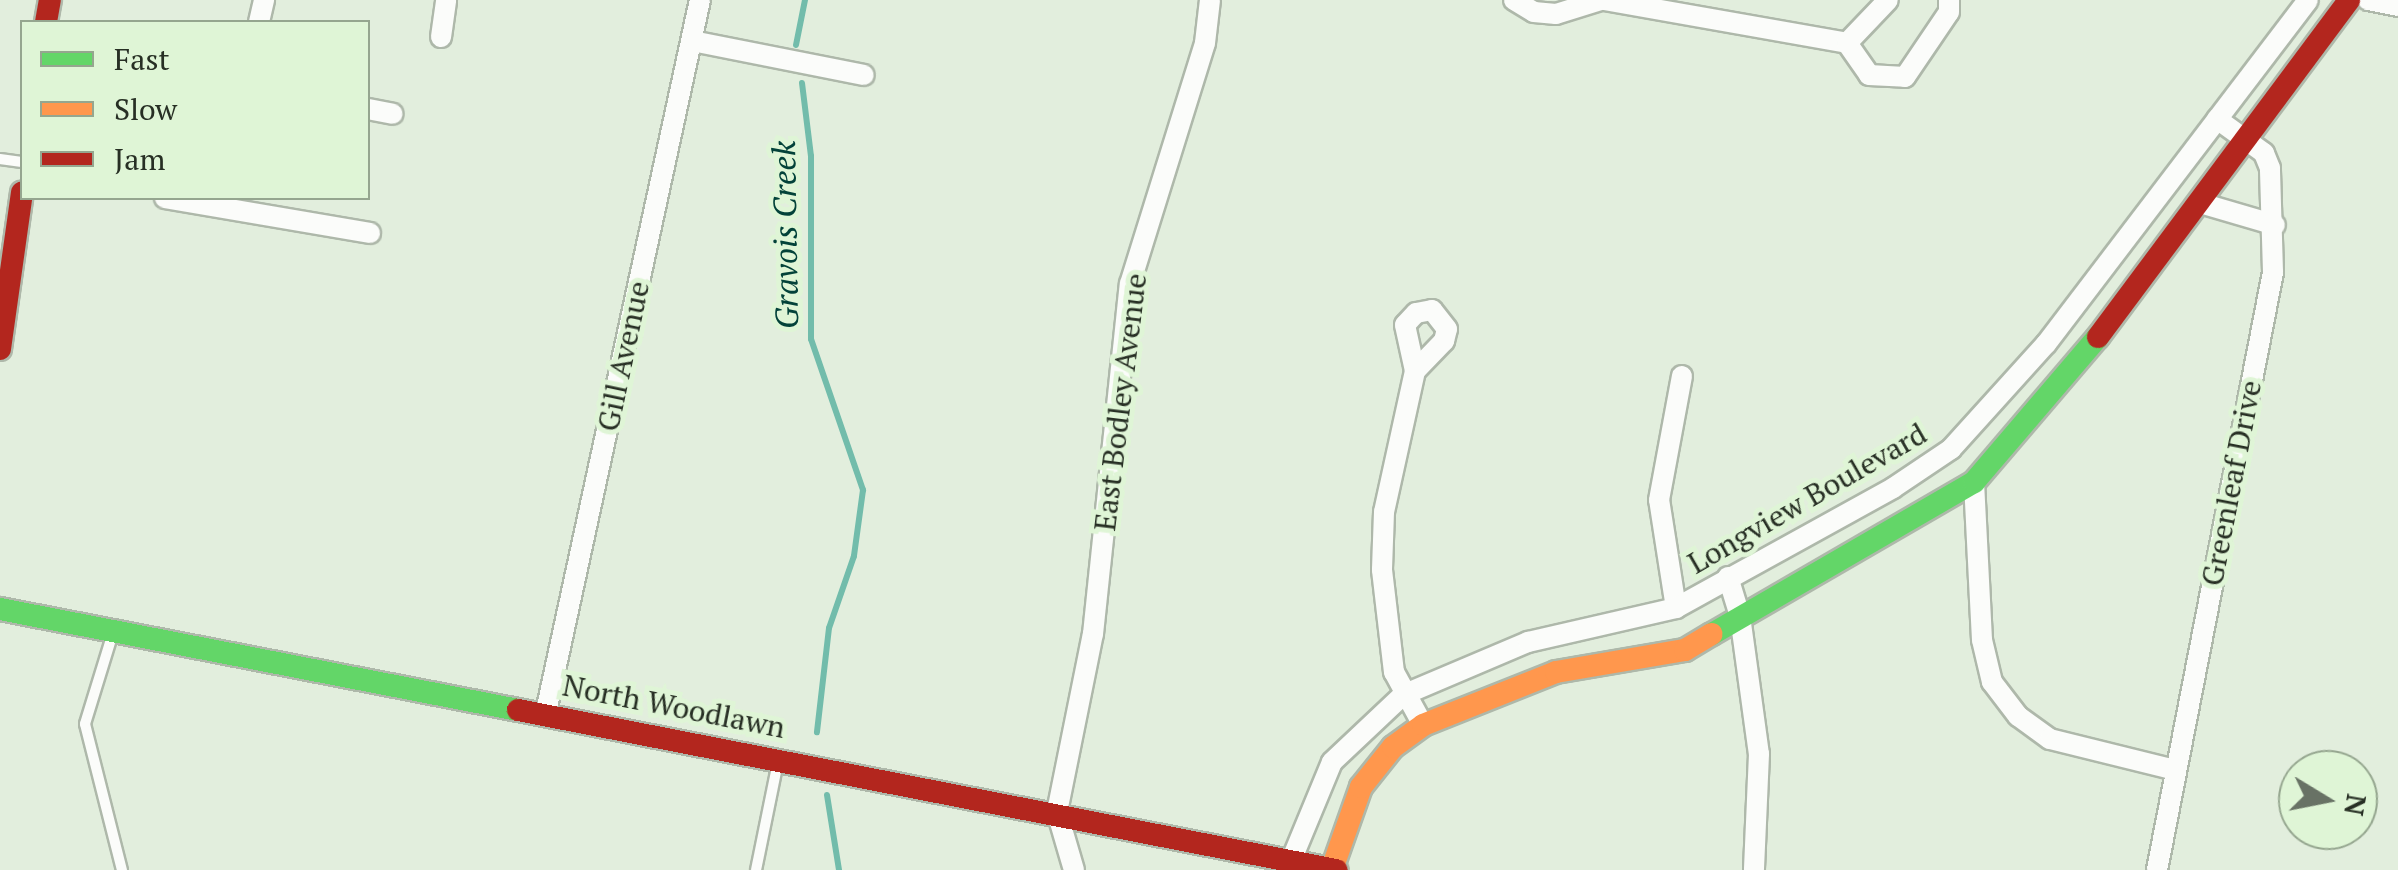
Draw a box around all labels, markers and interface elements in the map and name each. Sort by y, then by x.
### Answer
legend [20,20,370,200]
text: Fast [114,39,170,79]
text: Slow [114,89,177,129]
text: Jam [114,139,165,179]
water label: Gravois Creek [764,140,806,330]
street label: East Bodley Avenue [1086,271,1154,533]
street label: Gill Avenue [589,277,657,435]
street label: Greenleaf Drive [2193,377,2269,589]
street label: Longview Boulevard [1681,415,1933,581]
street label: North Woodlawn [560,667,788,745]
north arrow [2278,750,2378,850]
text: N [2336,791,2376,819]

